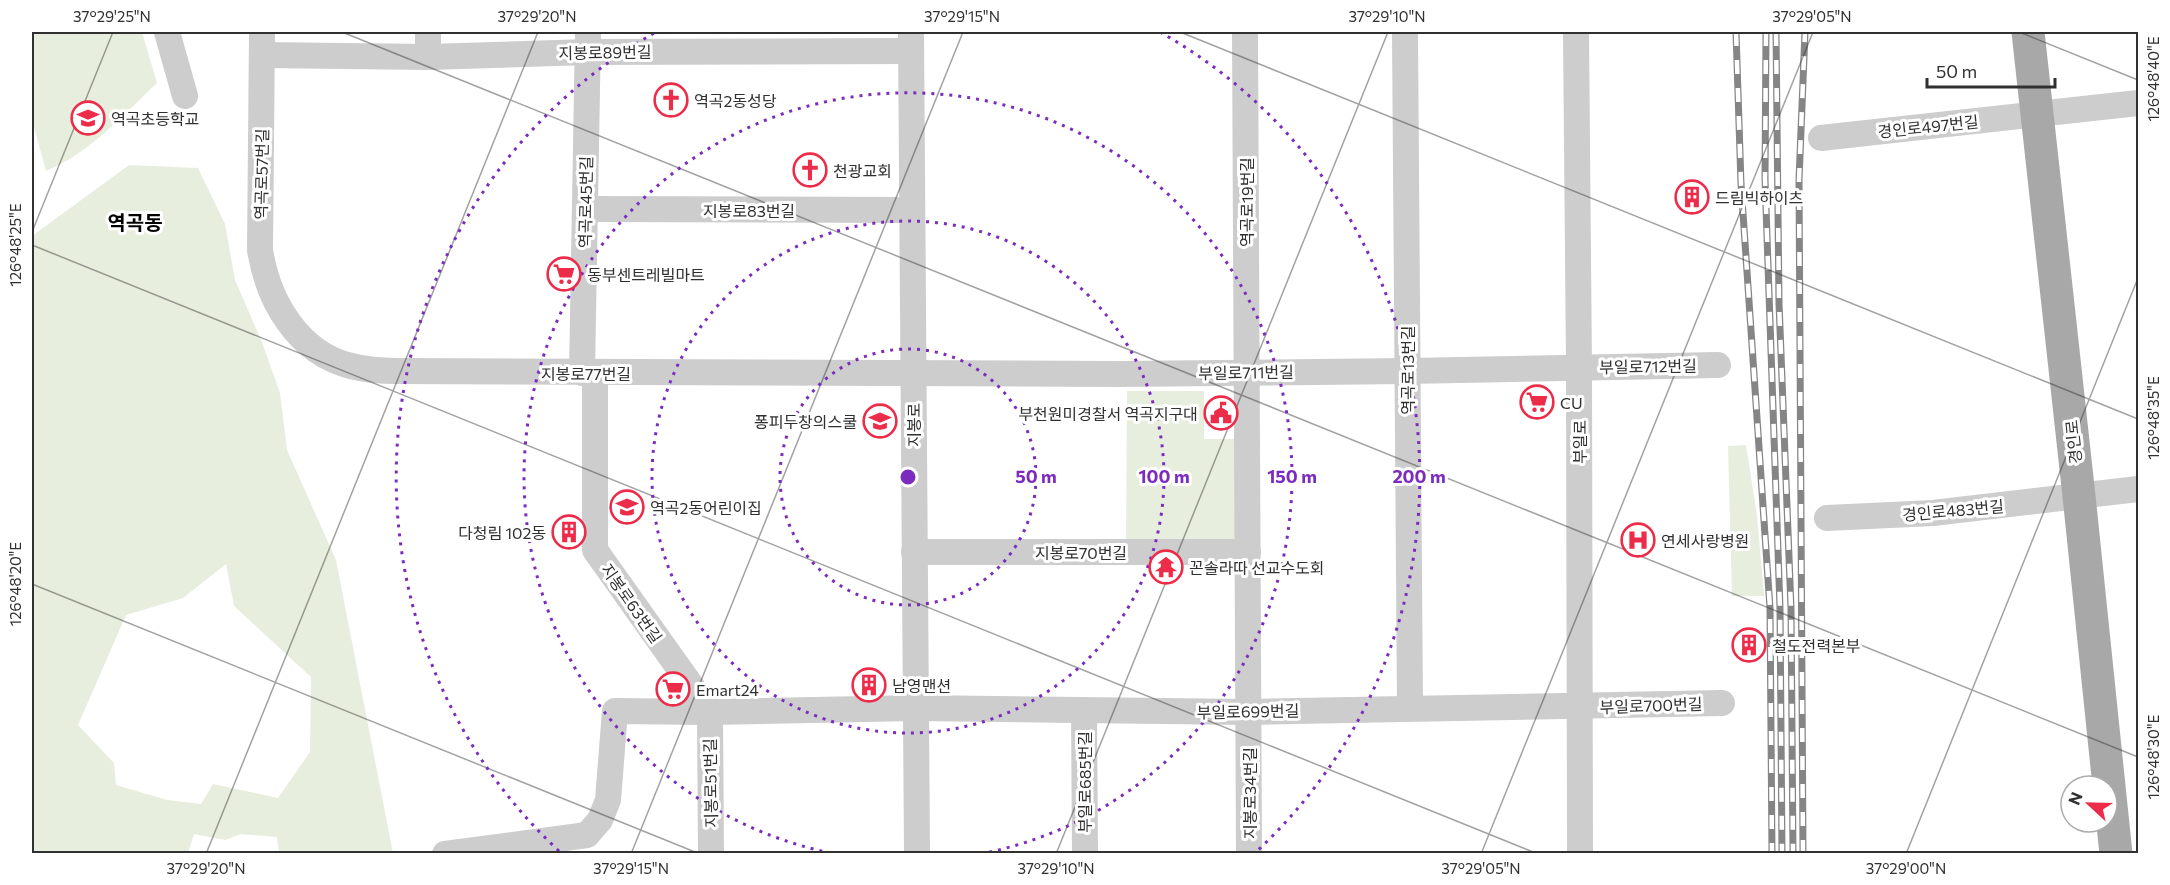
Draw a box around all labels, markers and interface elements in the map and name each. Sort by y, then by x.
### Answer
text: 37°29'25"N [73,7,151,25]
text: 37°29'20"N [498,7,576,25]
text: 37°29'15"N [924,7,1000,25]
text: 37°29'10"N [1348,7,1426,25]
text: 37°29'05"N [1772,7,1852,25]
text: 126°48'40"E [2144,36,2162,122]
street label: 지봉로89번길 [558,42,652,62]
scale bar [1927,51,2054,89]
text: 50 m [1936,60,1977,82]
church icon: 역곡2동성당 [653,82,689,118]
place label: 역곡2동성당 [694,91,777,110]
school or university icon: 역곡초등학교 [70,100,106,136]
place label: 역곡초등학교 [111,109,199,128]
street label: 경인로497번길 [1877,111,1979,141]
street label: 역곡로57번길 [251,128,271,220]
church icon: 천광교회 [792,152,828,188]
street label: 역곡로45번길 [575,156,595,248]
street label: 역곡로19번길 [1237,157,1256,247]
place label: 천광교회 [833,161,892,180]
building icon: 드림빅하이츠 [1674,179,1710,215]
place label: 드림빅하이츠 [1715,188,1803,207]
street label: 지봉로83번길 [703,201,795,220]
text: 126°48'25"E [6,203,24,287]
district label: 역곡동 [107,210,163,234]
supermarket icon: 동부센트레빌마트 [546,256,582,292]
place label: 동부센트레빌마트 [587,265,705,284]
street label: 역곡로13번길 [1398,325,1417,415]
street label: 부일로712번길 [1599,356,1697,376]
street label: 부일로711번길 [1198,362,1294,382]
street label: 지봉로77번길 [541,364,631,383]
text: 126°48'35"E [2144,376,2162,460]
supermarket icon: CU [1519,384,1555,420]
place label: CU [1560,393,1583,412]
public building icon: 부천원미경찰서 역곡지구대 [1203,395,1239,431]
school or university icon: 퐁피두창의스쿨 [862,403,898,439]
street label: 지봉로 [904,403,923,447]
place label: 부천원미경찰서 역곡지구대 [1018,404,1198,423]
place label: 퐁피두창의스쿨 [754,412,857,431]
street label: 경인로 [2061,419,2085,465]
street label: 부일로 [1570,420,1589,464]
text: 50 m [1015,465,1057,487]
text: 100 m [1138,465,1190,487]
text: 150 m [1267,465,1317,487]
text: 200 m [1392,465,1446,487]
centre of rings [898,467,918,487]
school or university icon: 역곡2동어린이집 [609,489,645,525]
street label: 경인로483번길 [1901,496,2005,524]
place label: 역곡2동어린이집 [650,498,762,517]
building icon: 다청림 102동 [551,514,587,550]
hospital icon: 연세사랑병원 [1620,522,1656,558]
place label: 다청림 102동 [458,523,546,542]
place label: 연세사랑병원 [1661,531,1749,550]
text: 126°48'20"E [6,542,24,626]
street label: 지봉로70번길 [1035,543,1127,562]
temple icon: 꼰솔라따 선교수도회 [1148,549,1184,585]
place label: 꼰솔라따 선교수도회 [1189,558,1325,577]
street label: 지봉로63번길 [598,560,666,646]
building icon: 철도전력본부 [1731,627,1767,663]
place label: 철도전력본부 [1772,636,1861,655]
building icon: 남영맨션 [851,667,887,703]
supermarket icon: Emart24 [655,671,691,707]
place label: 남영맨션 [892,676,951,695]
place label: Emart24 [696,680,759,699]
street label: 부일로700번길 [1599,694,1703,716]
street label: 부일로699번길 [1197,701,1299,721]
text: 126°48'30"E [2144,715,2162,799]
street label: 부일로685번길 [1075,731,1094,833]
street label: 지봉로51번길 [700,738,720,828]
street label: 지봉로34번길 [1240,747,1259,839]
north arrow [2059,774,2119,834]
text: N [2064,789,2086,807]
text: 37°29'20"N [167,859,245,877]
text: 37°29'15"N [593,859,669,877]
text: 37°29'10"N [1017,859,1095,877]
text: 37°29'05"N [1441,859,1521,877]
text: 37°29'00"N [1866,859,1946,877]

